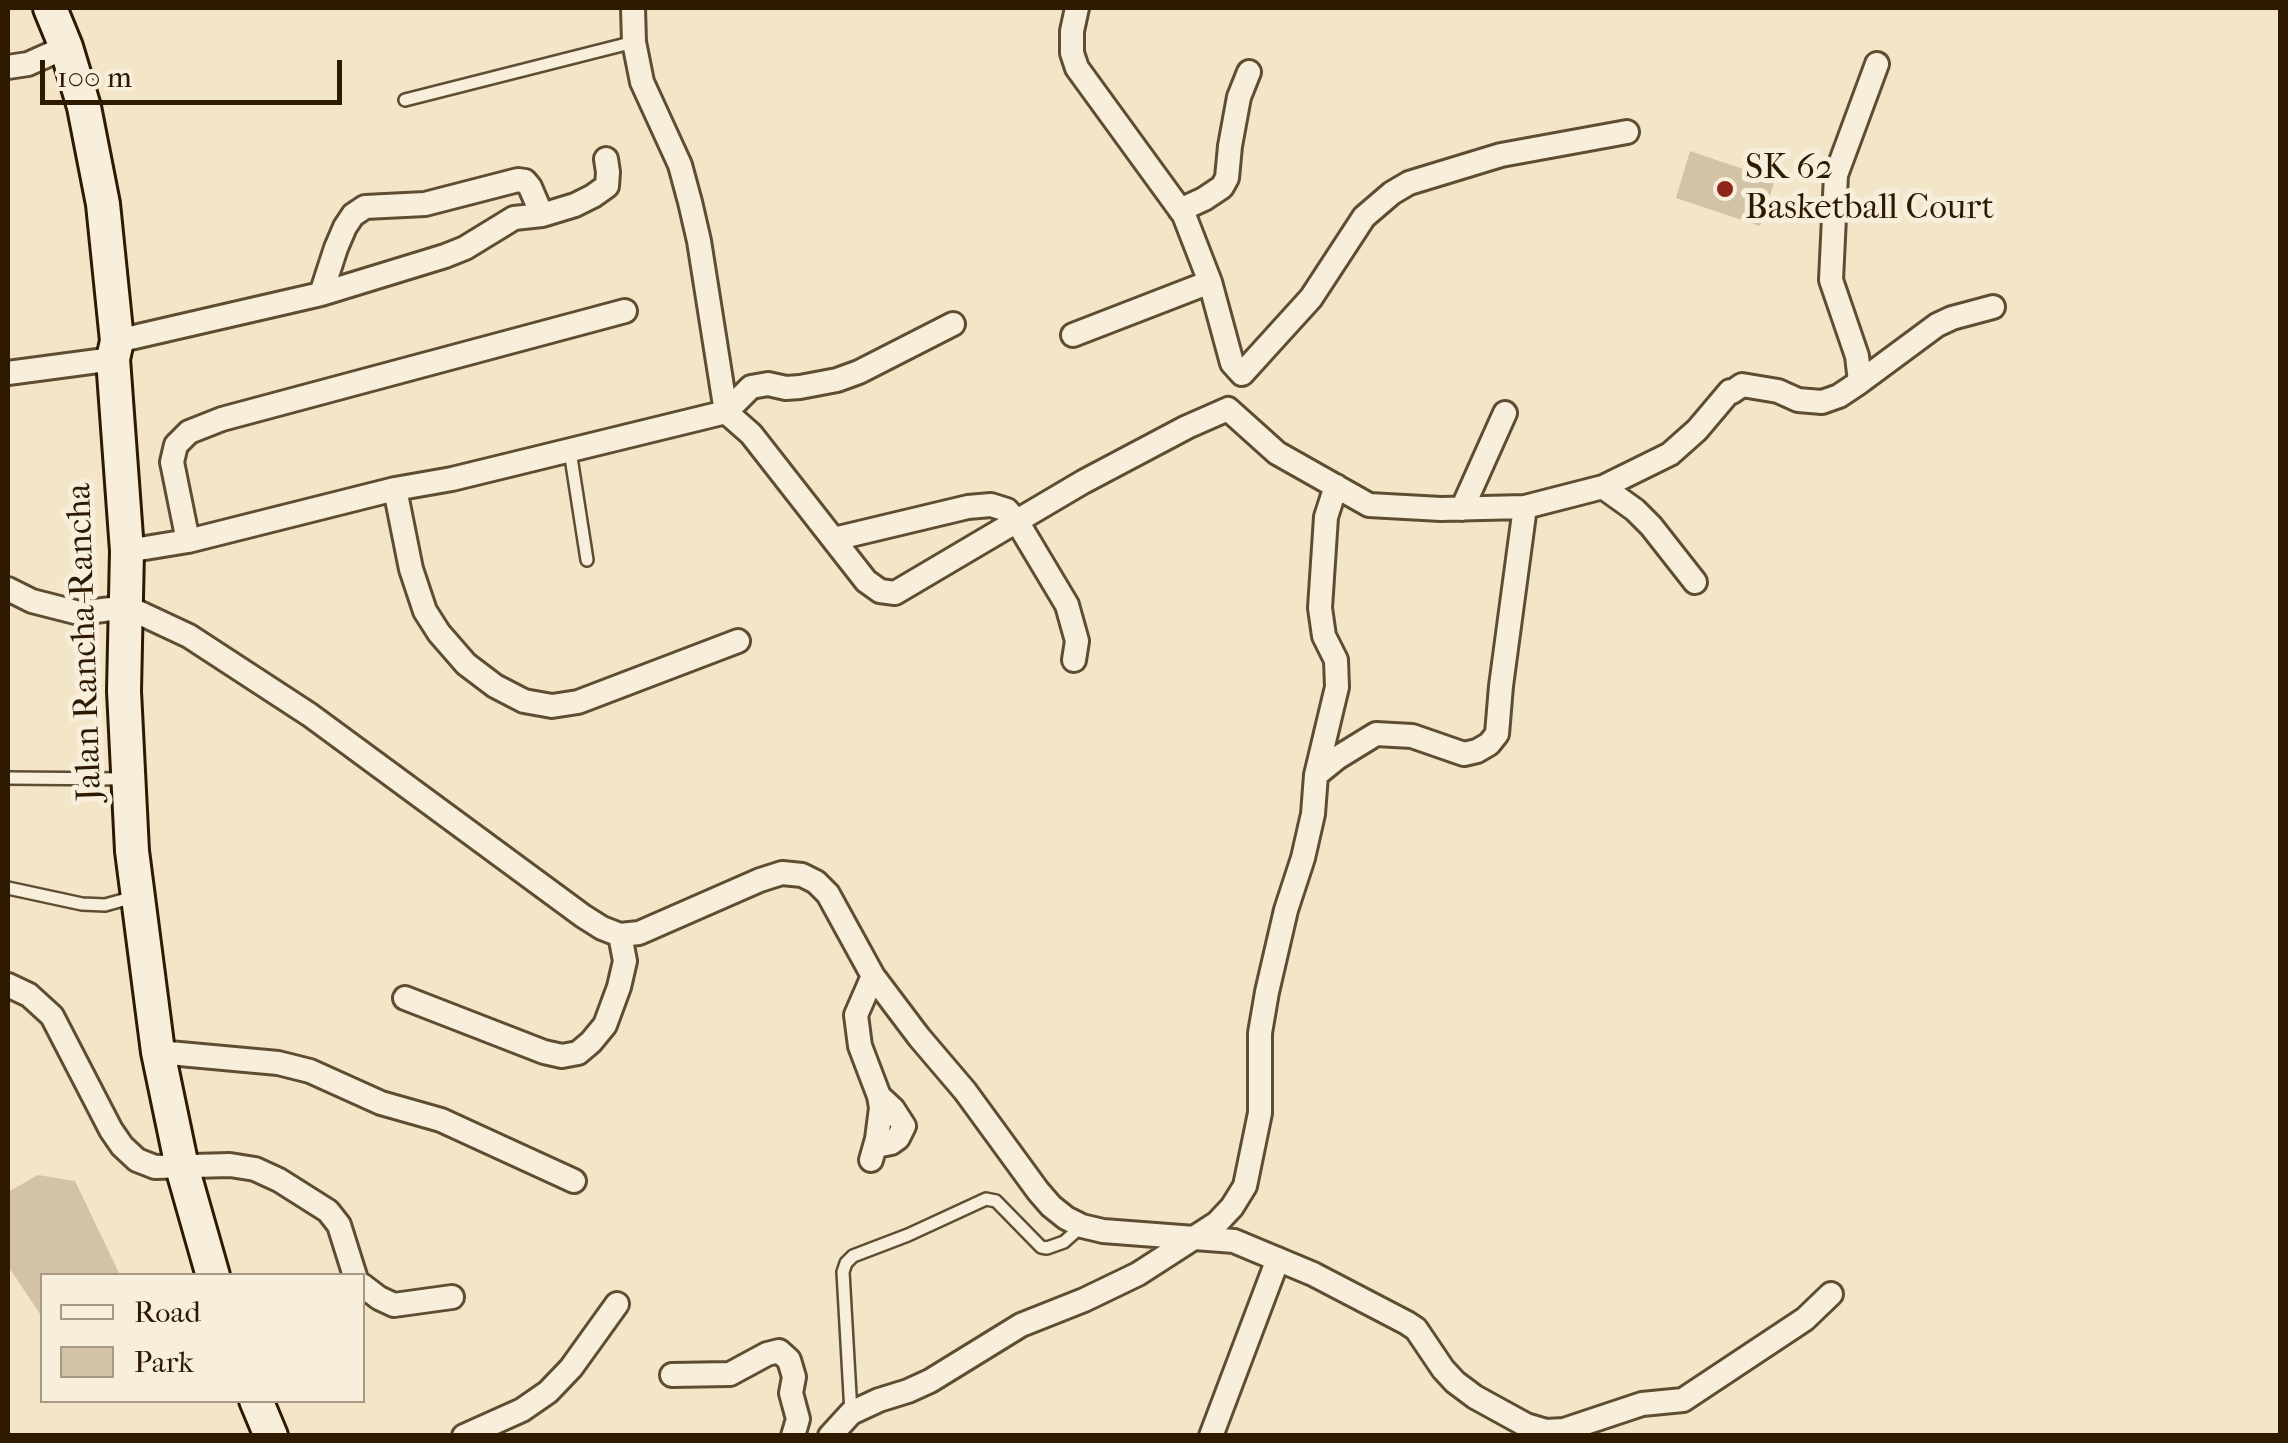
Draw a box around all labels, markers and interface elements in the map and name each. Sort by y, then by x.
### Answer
scale bar [45,40,348,102]
text: 100 m [57,60,132,95]
place label: SK 62 Basketball Court [1745,148,1994,230]
marker: SK 62 Basketball Court [1714,178,1736,200]
street label: Jalan Rancha-Rancha [59,482,113,802]
legend [40,1273,365,1403]
text: Road [134,1295,201,1330]
text: Park [134,1345,194,1380]

